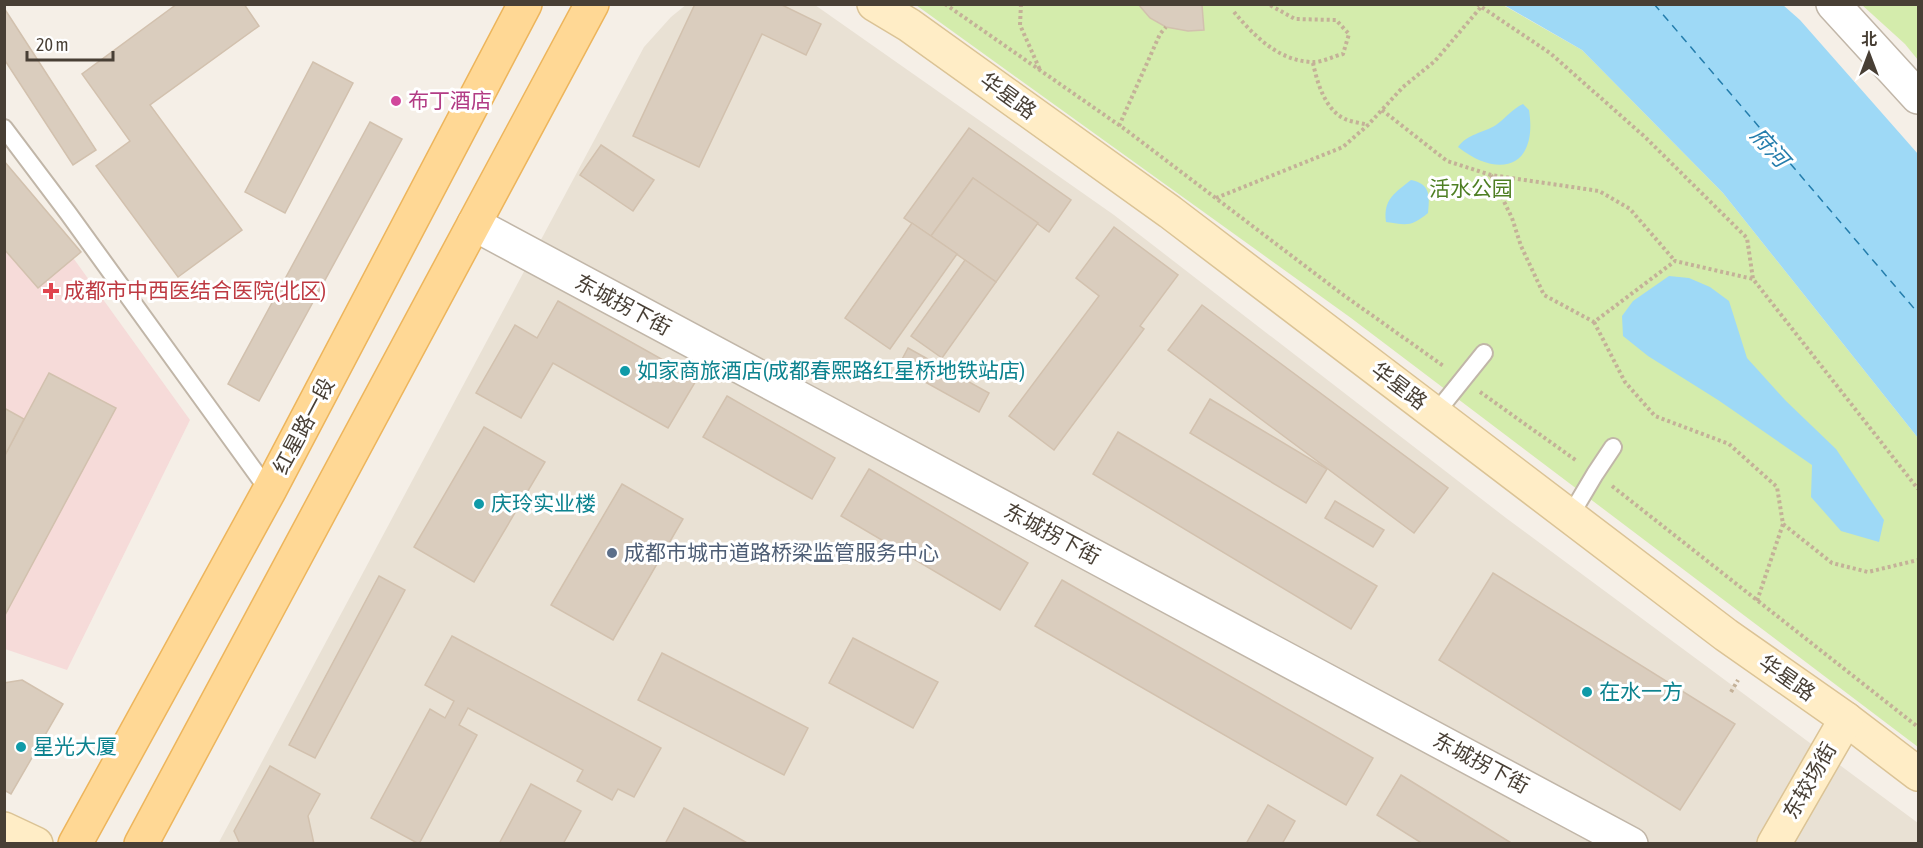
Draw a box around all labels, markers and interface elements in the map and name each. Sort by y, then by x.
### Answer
scale bar [27,24,112,62]
north arrow [1839,24,1899,84]
text: 北 [1861,30,1877,48]
text: 20 m [36,34,68,55]
street label: 华星路 [976,67,1041,123]
place label: 布丁酒店 [408,88,492,112]
marker: 布丁酒店 [389,94,403,108]
water label: 府河 [1746,122,1797,175]
park label: 活水公园 [1429,176,1513,200]
street label: 东城拐下街 [571,269,675,339]
place label: 成都市中西医结合医院(北区) [64,278,326,302]
marker: 成都市中西医结合医院(北区) [42,282,60,300]
street label: 华星路 [1367,357,1432,414]
place label: 如家商旅酒店(成都春熙路红星桥地铁站店) [637,358,1025,382]
marker: 如家商旅酒店(成都春熙路红星桥地铁站店) [618,364,632,378]
street label: 红星路一段 [268,374,338,478]
place label: 庆玲实业楼 [491,491,596,515]
marker: 庆玲实业楼 [472,497,486,511]
street label: 东城拐下街 [1000,498,1104,568]
place label: 成都市城市道路桥梁监管服务中心 [624,540,939,564]
marker: 成都市城市道路桥梁监管服务中心 [605,546,619,560]
street label: 华星路 [1755,649,1820,705]
place label: 在水一方 [1599,679,1683,703]
marker: 在水一方 [1580,685,1594,699]
street label: 东城拐下街 [1429,727,1533,797]
place label: 星光大厦 [33,734,117,758]
street label: 东较场街 [1778,738,1841,823]
marker: 星光大厦 [14,740,28,754]

